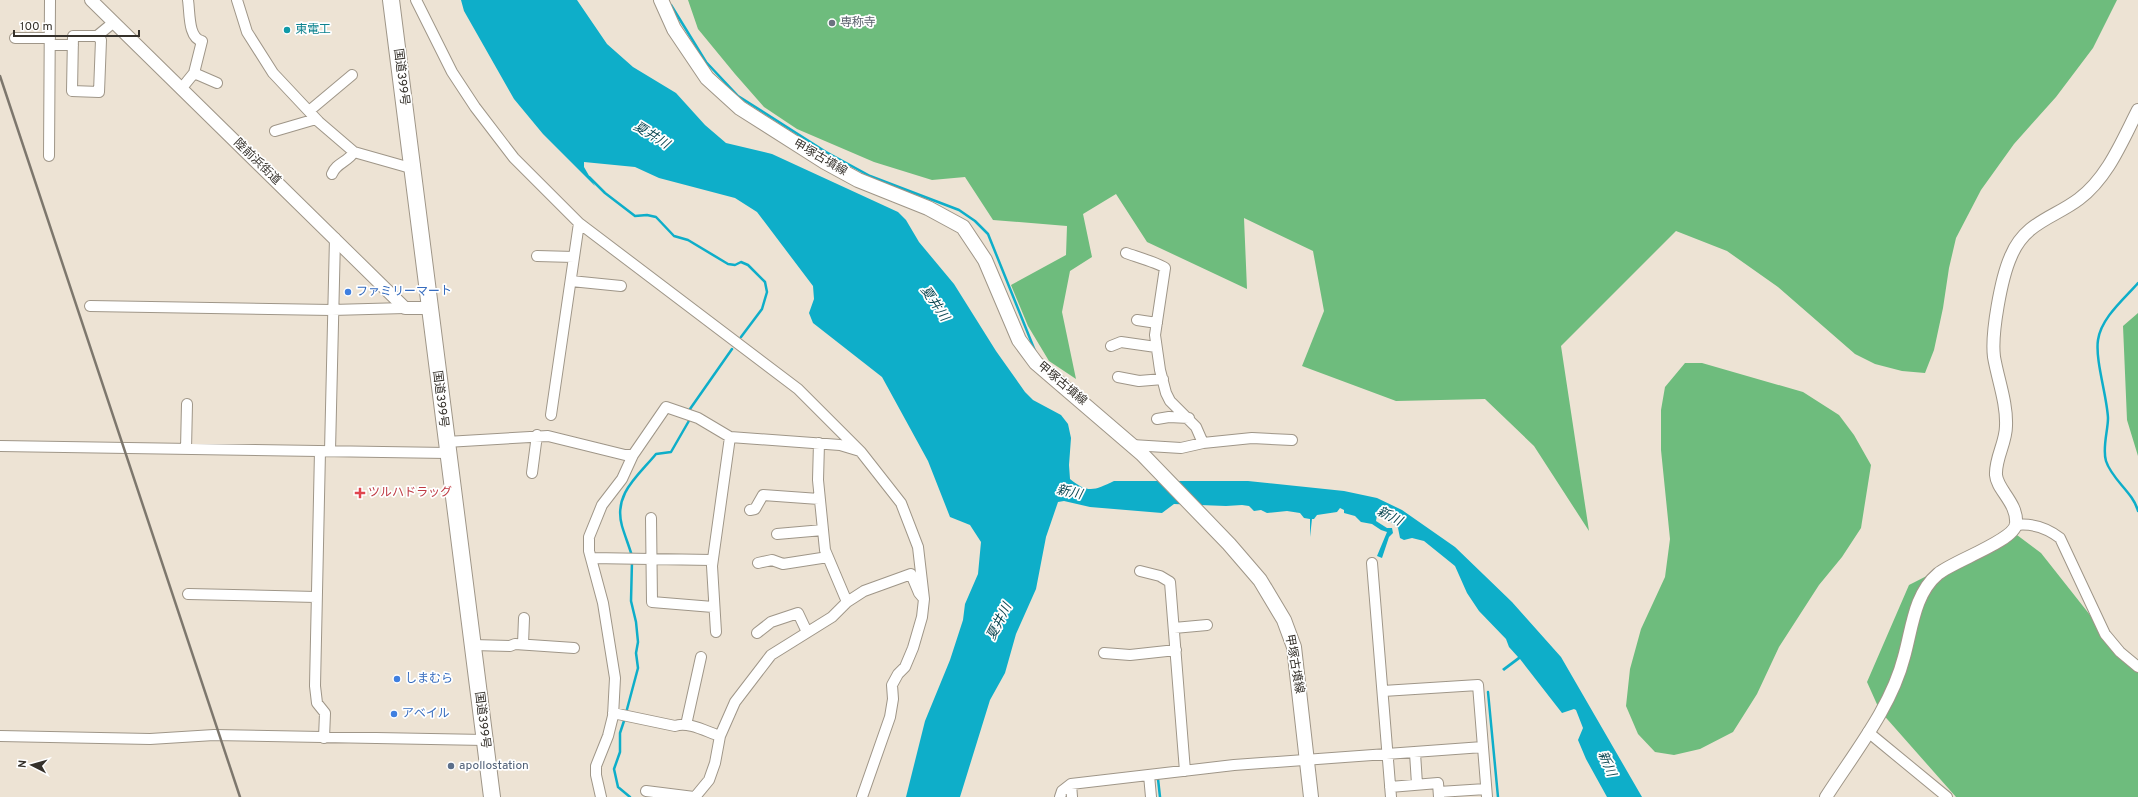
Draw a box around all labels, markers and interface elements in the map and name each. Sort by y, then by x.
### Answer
scale bar [14,12,139,38]
place label: 専称寺 [840,15,876,31]
marker: 専称寺 [827,18,837,28]
text: 100 m [20,19,53,35]
place label: 東電工 [295,22,331,38]
marker: 東電工 [282,25,292,35]
street label: 国道399号 [390,48,412,106]
water label: 夏井川 [630,119,673,154]
street label: 陸前浜街道 [230,135,284,189]
street label: 甲塚古墳線 [790,136,850,180]
water label: 夏井川 [916,283,953,326]
place label: ファミリーマート [356,284,452,300]
marker: ファミリーマート [343,287,353,297]
street label: 甲塚古墳線 [1034,359,1090,409]
street label: 国道399号 [429,370,451,428]
water label: 新川 [1055,482,1085,504]
place label: ツルハドラッグ [368,485,452,501]
marker: ツルハドラッグ [355,488,365,498]
water label: 新川 [1374,504,1406,531]
water label: 夏井川 [984,599,1017,643]
street label: 甲塚古墳線 [1281,633,1307,695]
place label: しまむら [405,671,453,687]
marker: しまむら [392,674,402,684]
street label: 国道399号 [471,691,493,749]
place label: アベイル [402,706,450,722]
marker: アベイル [389,709,399,719]
north arrow [12,745,52,785]
water label: 新川 [1594,749,1619,781]
place label: apollostation [459,758,529,774]
text: N [16,759,30,769]
marker: apollostation [446,761,456,771]

